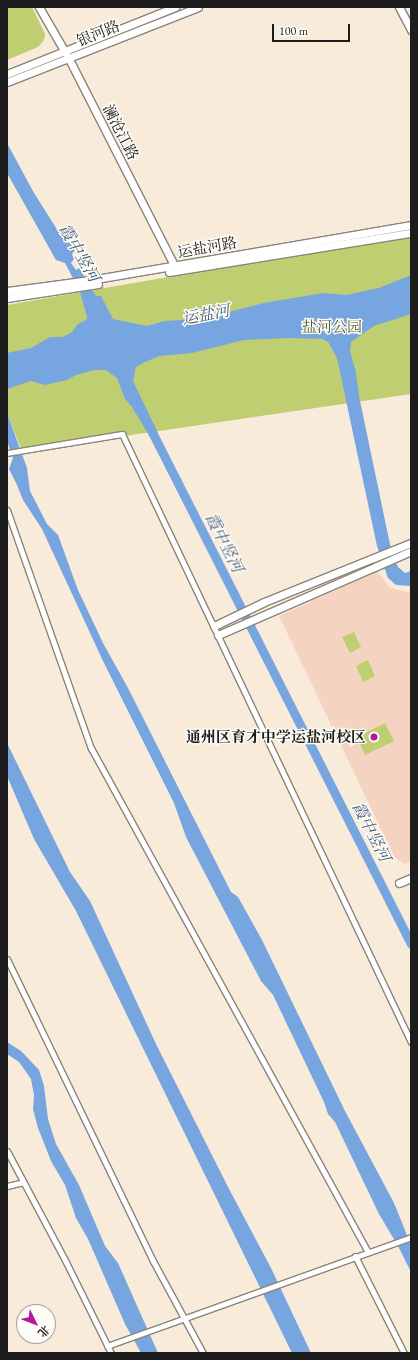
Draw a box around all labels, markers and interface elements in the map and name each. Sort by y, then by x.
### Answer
street label: 银河路 [74,16,122,50]
scale bar [274,16,352,42]
text: 100 m [279,23,308,39]
street label: 澜沧江路 [99,101,143,163]
water label: 霞中竖河 [55,220,103,286]
street label: 运盐河路 [176,233,238,261]
water label: 运盐河 [181,301,231,329]
park label: 盐河公园 [302,318,362,336]
water label: 霞中竖河 [201,510,247,576]
place label: 通州区育才中学运盐河校区 [186,728,366,746]
marker: 通州区育才中学运盐河校区 [369,732,379,742]
water label: 霞中竖河 [348,799,394,865]
north arrow [16,1304,56,1344]
text: 北 [35,1323,53,1340]

